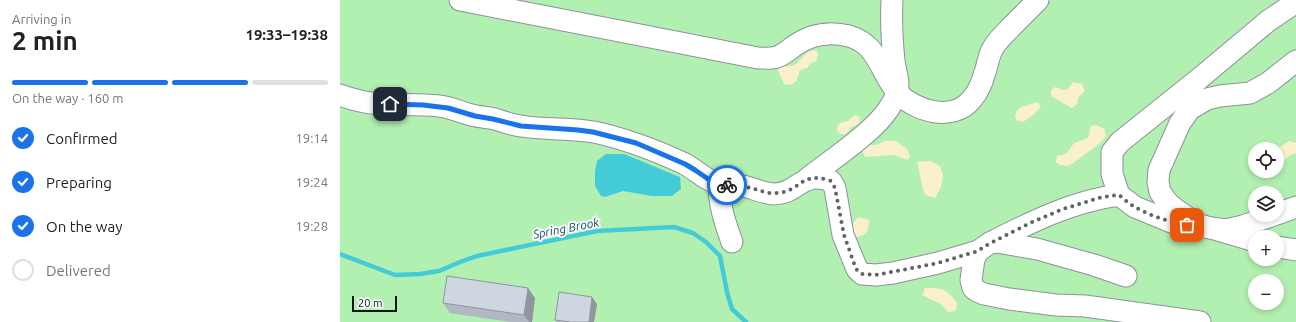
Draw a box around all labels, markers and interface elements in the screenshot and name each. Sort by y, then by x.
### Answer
text: Arriving in [12,12,71,26]
text: 2 min [12,26,78,55]
text: 19:33–19:38 [245,26,328,43]
pin [373,87,407,121]
text: On the way · 160 m [12,91,124,105]
icon: home [379,93,401,115]
icon: check [12,127,34,149]
text: Confirmed [46,130,118,147]
text: 19:14 [295,131,328,145]
map controls [1248,142,1284,310]
button: locate [1248,142,1284,178]
courier [707,165,747,205]
icon: check [12,171,34,193]
text: Preparing [46,174,112,191]
icon: bike [716,174,738,196]
text: 19:24 [295,175,328,189]
button: layers [1248,186,1284,222]
pin [1170,208,1204,242]
icon: bag [1176,214,1198,236]
icon: check [12,215,34,237]
water label: Spring Brook [531,215,601,241]
text: On the way [46,218,122,235]
text: 19:28 [295,219,328,233]
button: + [1248,230,1284,266]
text: Delivered [46,262,111,279]
button: − [1248,274,1284,310]
scale bar [352,294,397,313]
text: 20 m [358,297,382,309]

